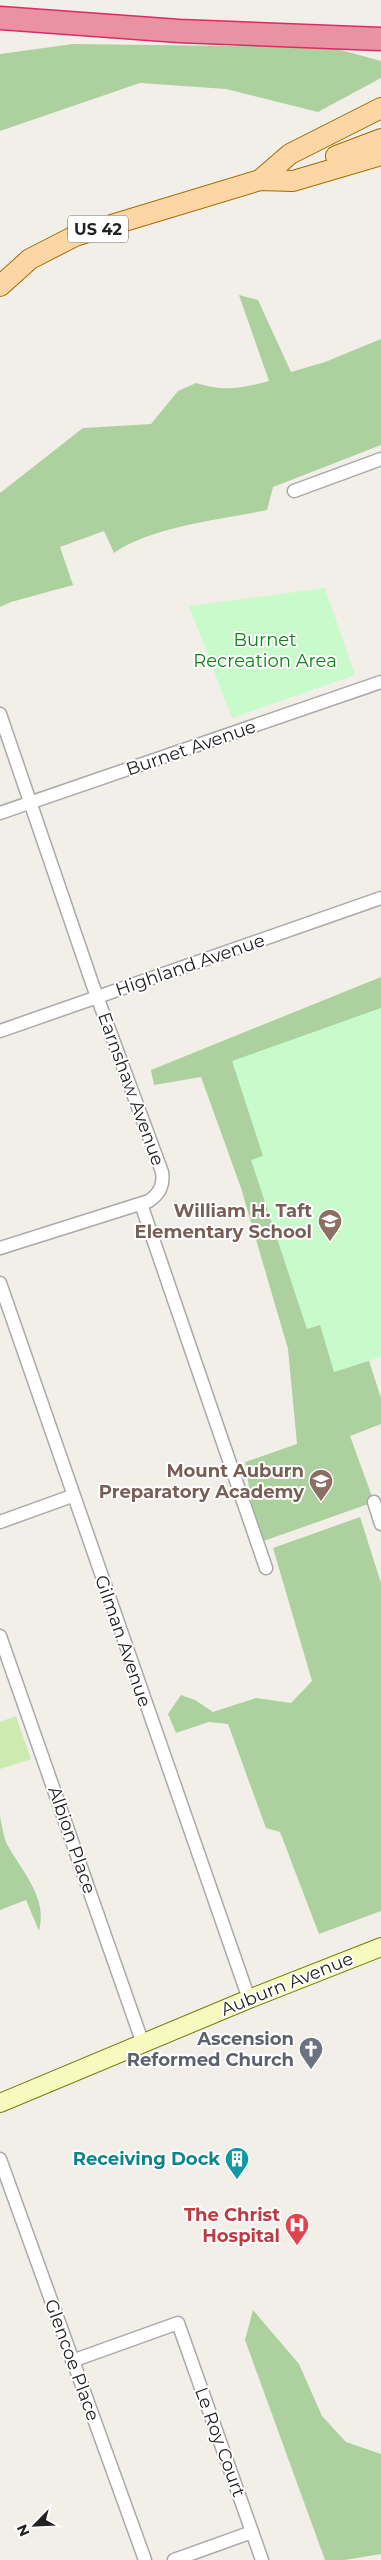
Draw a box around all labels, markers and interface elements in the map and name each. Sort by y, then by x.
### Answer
road number: US 42 [68,215,128,242]
park label: Burnet Recreation Area [193,629,337,672]
street label: Burnet Avenue [123,715,259,780]
street label: Highland Avenue [112,929,268,1001]
street label: Earnshaw Avenue [93,1009,169,1169]
place label: William H. Taft Elementary School [135,1200,312,1243]
school or university icon: William H. Taft Elementary School [317,1208,343,1242]
place label: Mount Auburn Preparatory Academy [99,1460,304,1503]
school or university icon: Mount Auburn Preparatory Academy [308,1468,334,1502]
street label: Gilman Avenue [90,1572,156,1710]
street label: Albion Place [43,1783,101,1897]
street label: Auburn Avenue [218,1947,357,2021]
place label: Ascension Reformed Church [127,2028,294,2071]
church icon: Ascension Reformed Church [298,2036,324,2070]
building icon: Receiving Dock [224,2146,250,2180]
place label: Receiving Dock [73,2148,220,2170]
place label: The Christ Hospital [184,2204,280,2247]
hospital icon: The Christ Hospital [284,2212,310,2246]
street label: Glencoe Place [40,2296,104,2424]
street label: Le Roy Court [190,2384,250,2500]
north arrow [10,2500,60,2550]
text: N [13,2521,34,2539]

